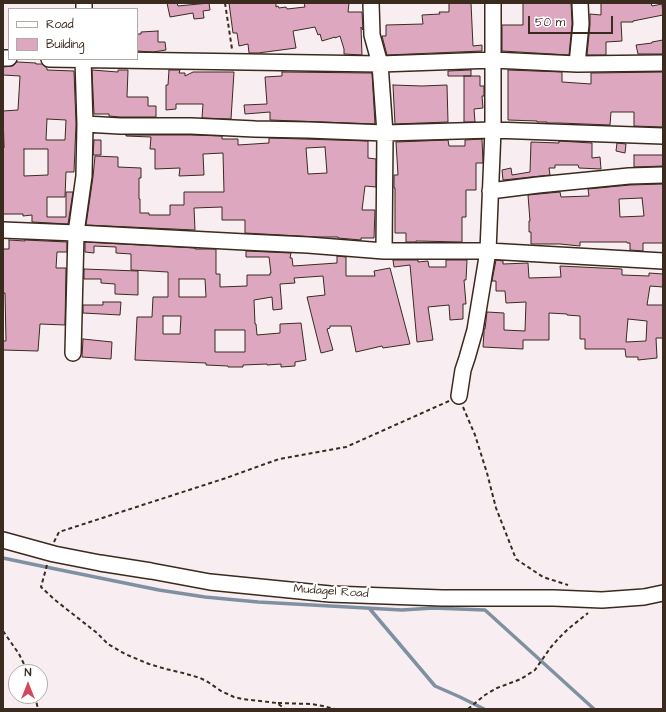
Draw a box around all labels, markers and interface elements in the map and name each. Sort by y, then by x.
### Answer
legend [8,8,138,60]
scale bar [530,8,615,34]
text: 50 m [535,14,565,31]
text: Road [46,16,74,33]
text: Building [46,36,84,53]
street label: Mudagel Road [293,582,369,602]
north arrow [8,664,48,704]
text: N [25,665,31,680]

